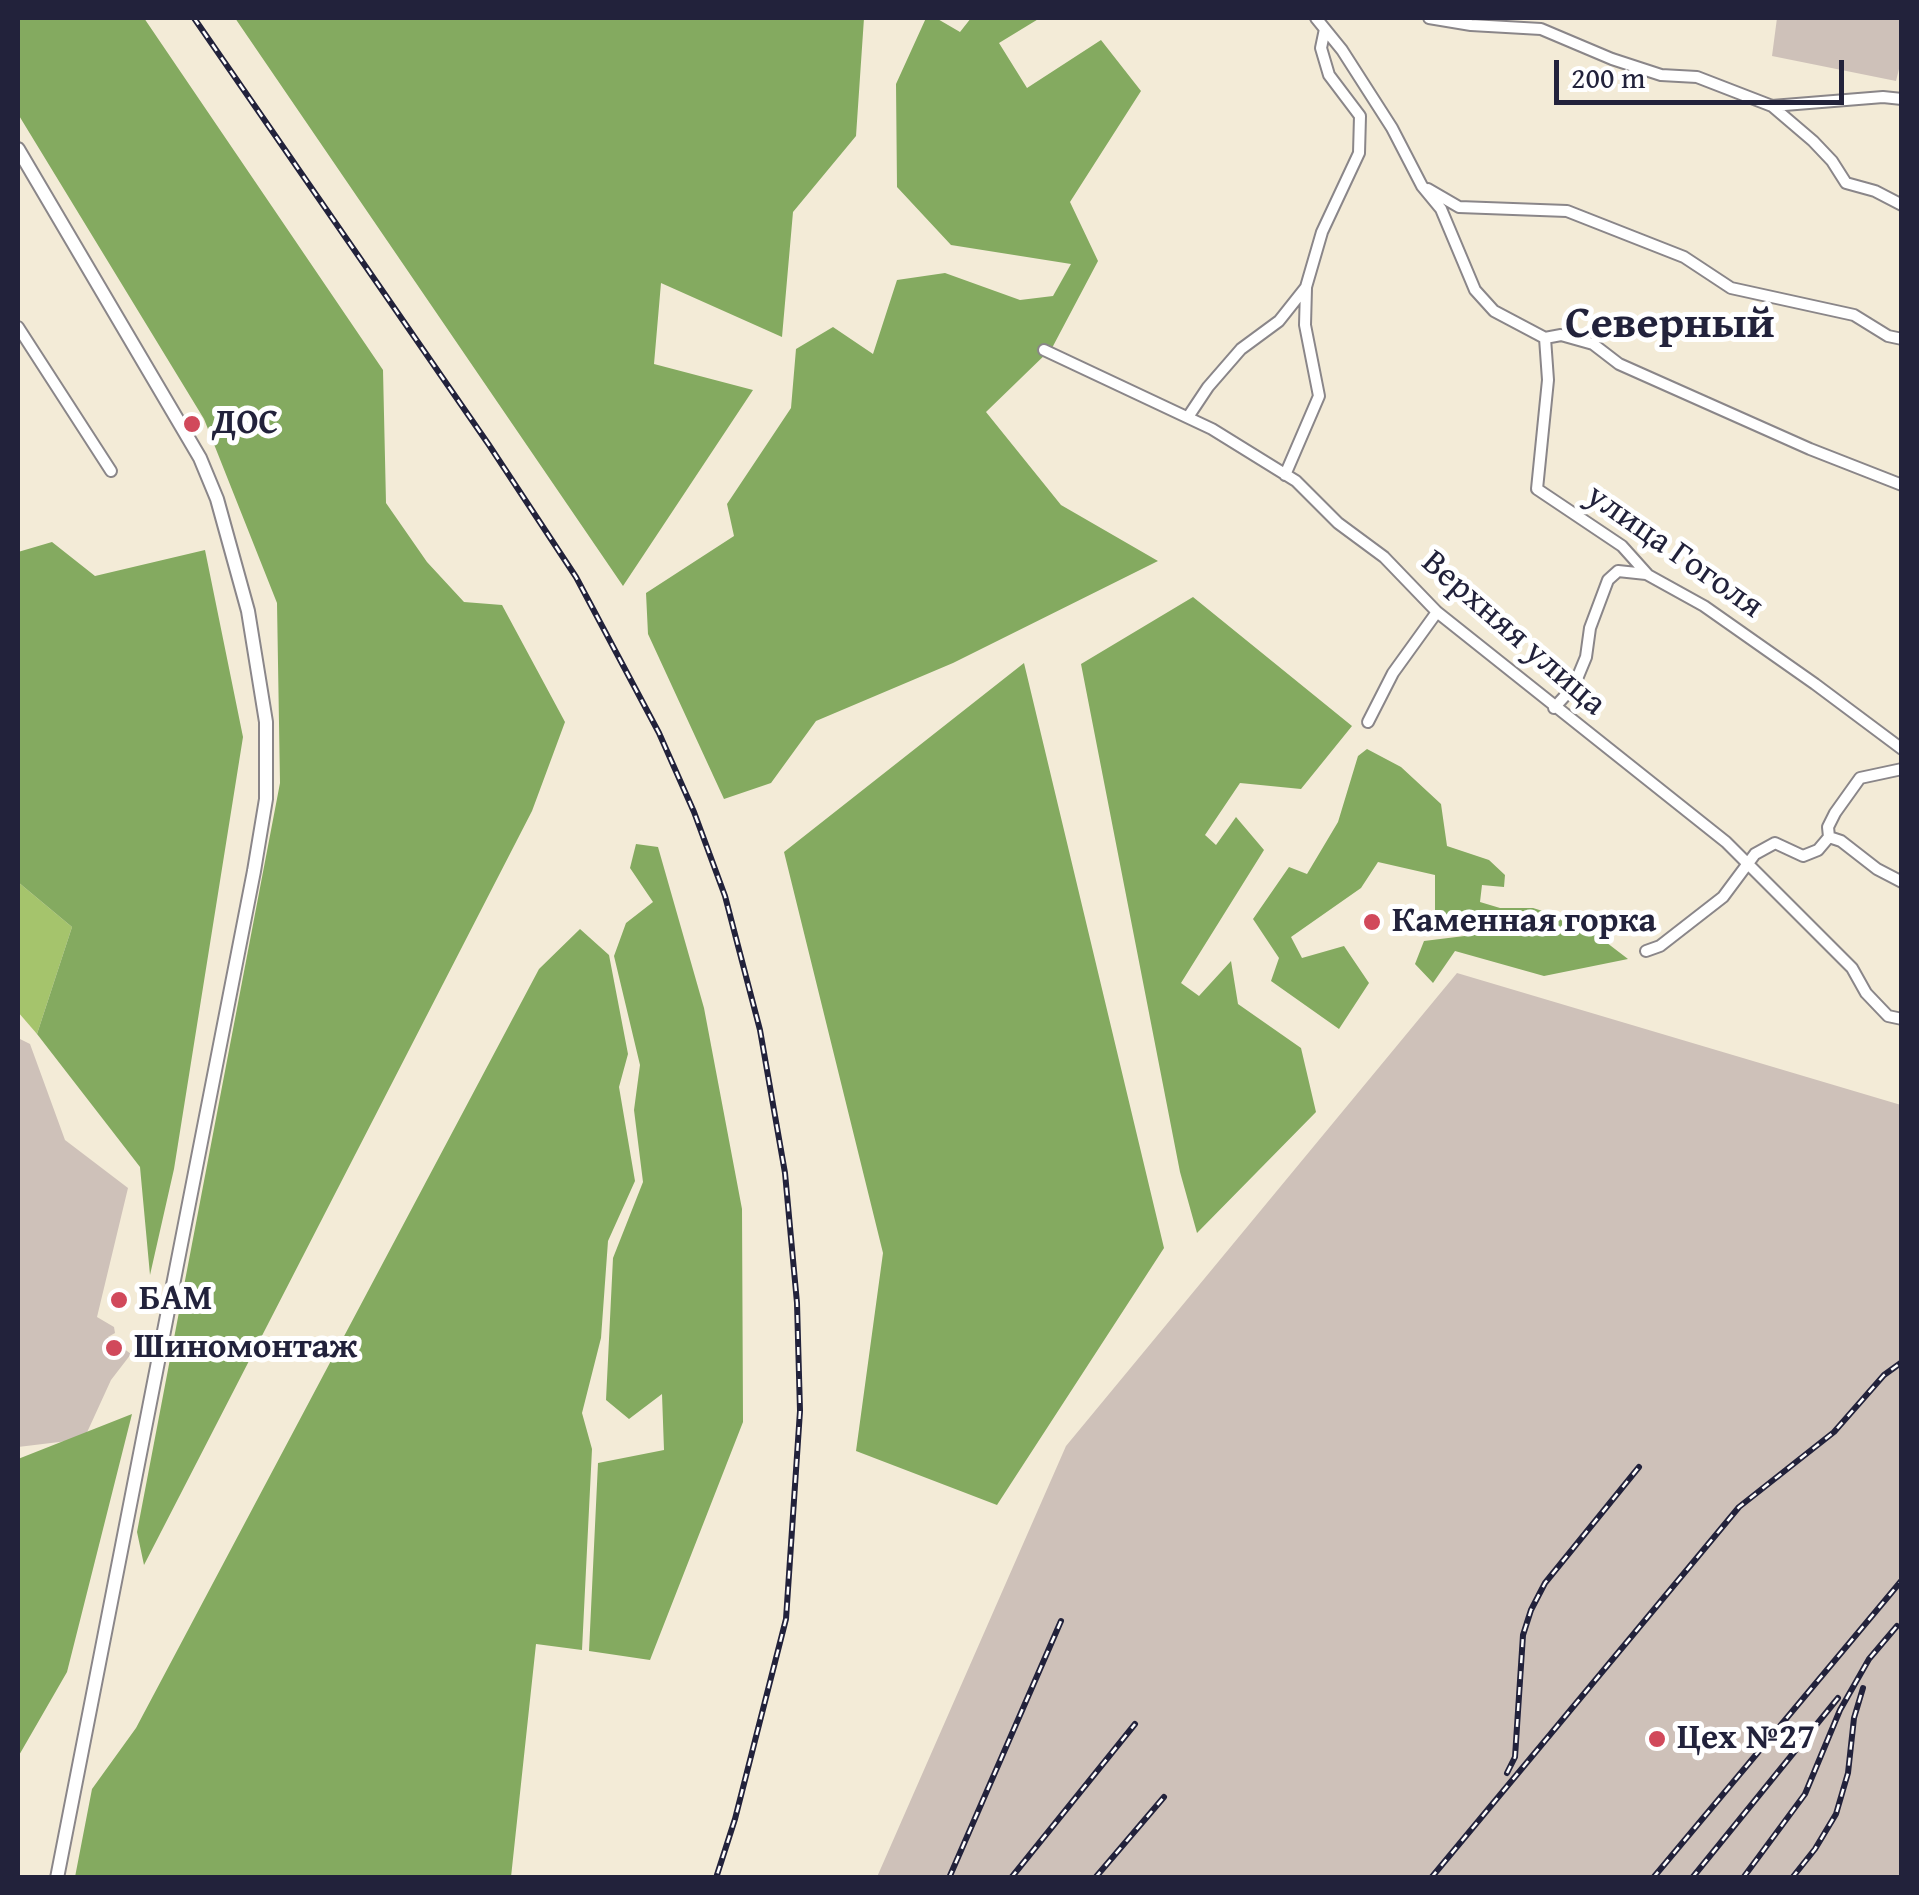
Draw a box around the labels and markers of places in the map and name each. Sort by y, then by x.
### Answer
place label: ДОС [212,403,278,445]
marker: ДОС [181,413,203,435]
place label: Каменная горка [1392,901,1657,943]
marker: Каменная горка [1361,911,1383,933]
place label: БАМ [139,1279,212,1321]
marker: БАМ [108,1289,130,1311]
place label: Шиномонтаж [134,1327,357,1369]
marker: Шиномонтаж [103,1337,125,1359]
place label: Цех №27 [1677,1718,1815,1760]
marker: Цех №27 [1646,1728,1668,1750]

